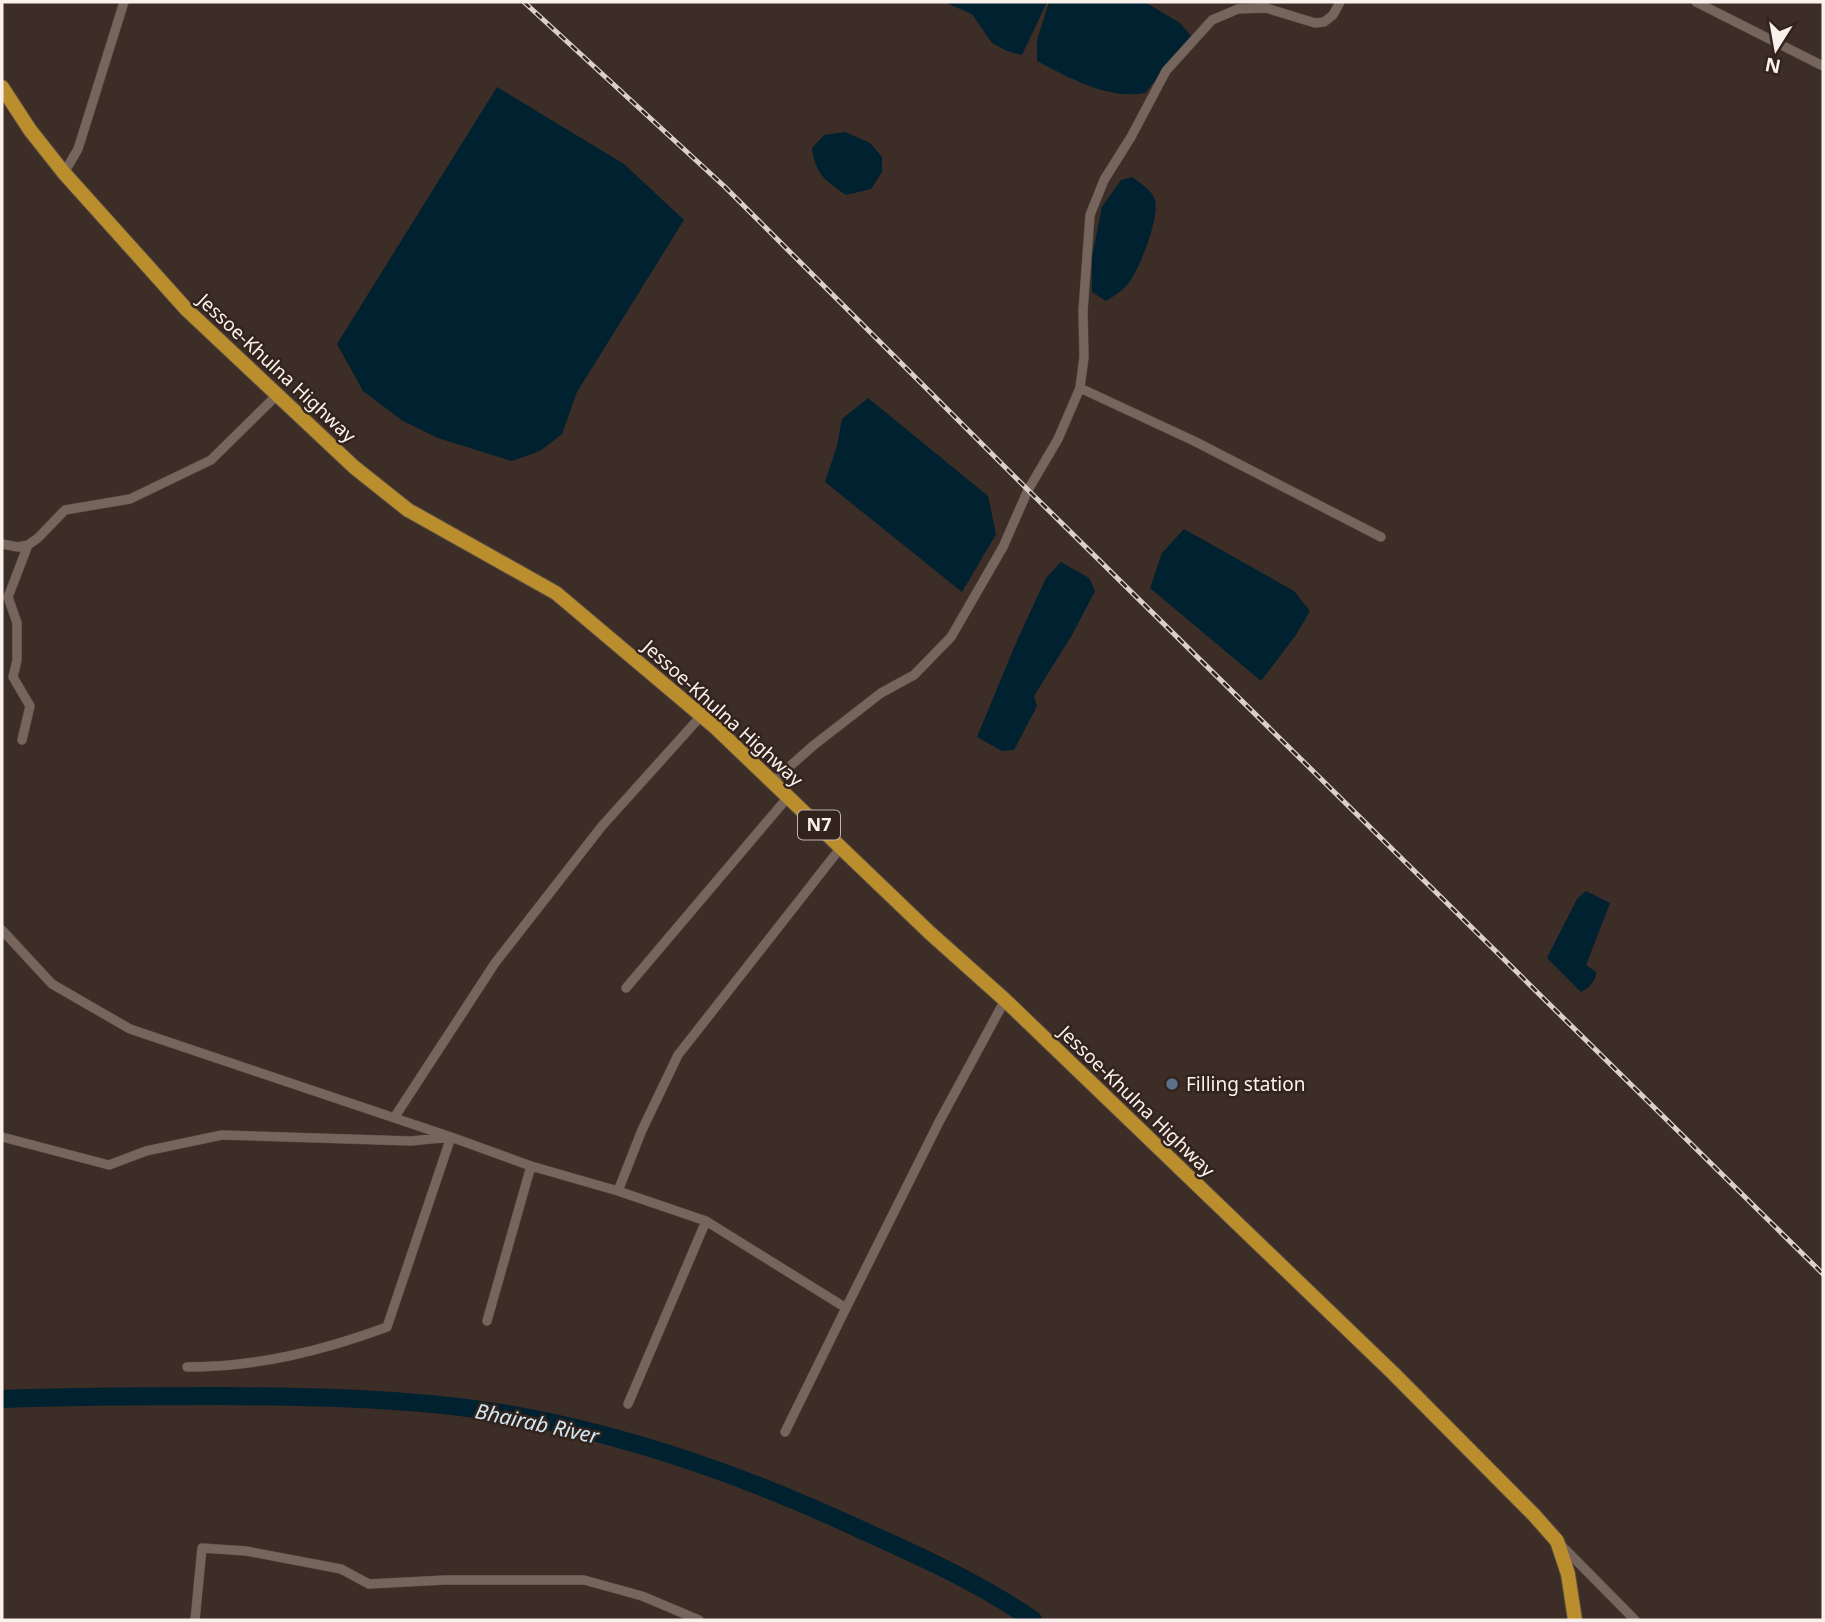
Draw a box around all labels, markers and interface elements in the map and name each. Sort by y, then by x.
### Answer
north arrow [1741,14,1811,84]
text: N [1763,51,1783,80]
street label: Jessoe-Khulna Highway [191,286,362,449]
street label: Jessoe-Khulna Highway [636,633,809,792]
road number: N7 [798,810,840,840]
street label: Jessoe-Khulna Highway [1052,1018,1221,1183]
place label: Filling station [1186,1071,1305,1097]
marker: Filling station [1164,1076,1180,1092]
water label: Bhairab River [473,1396,603,1450]

